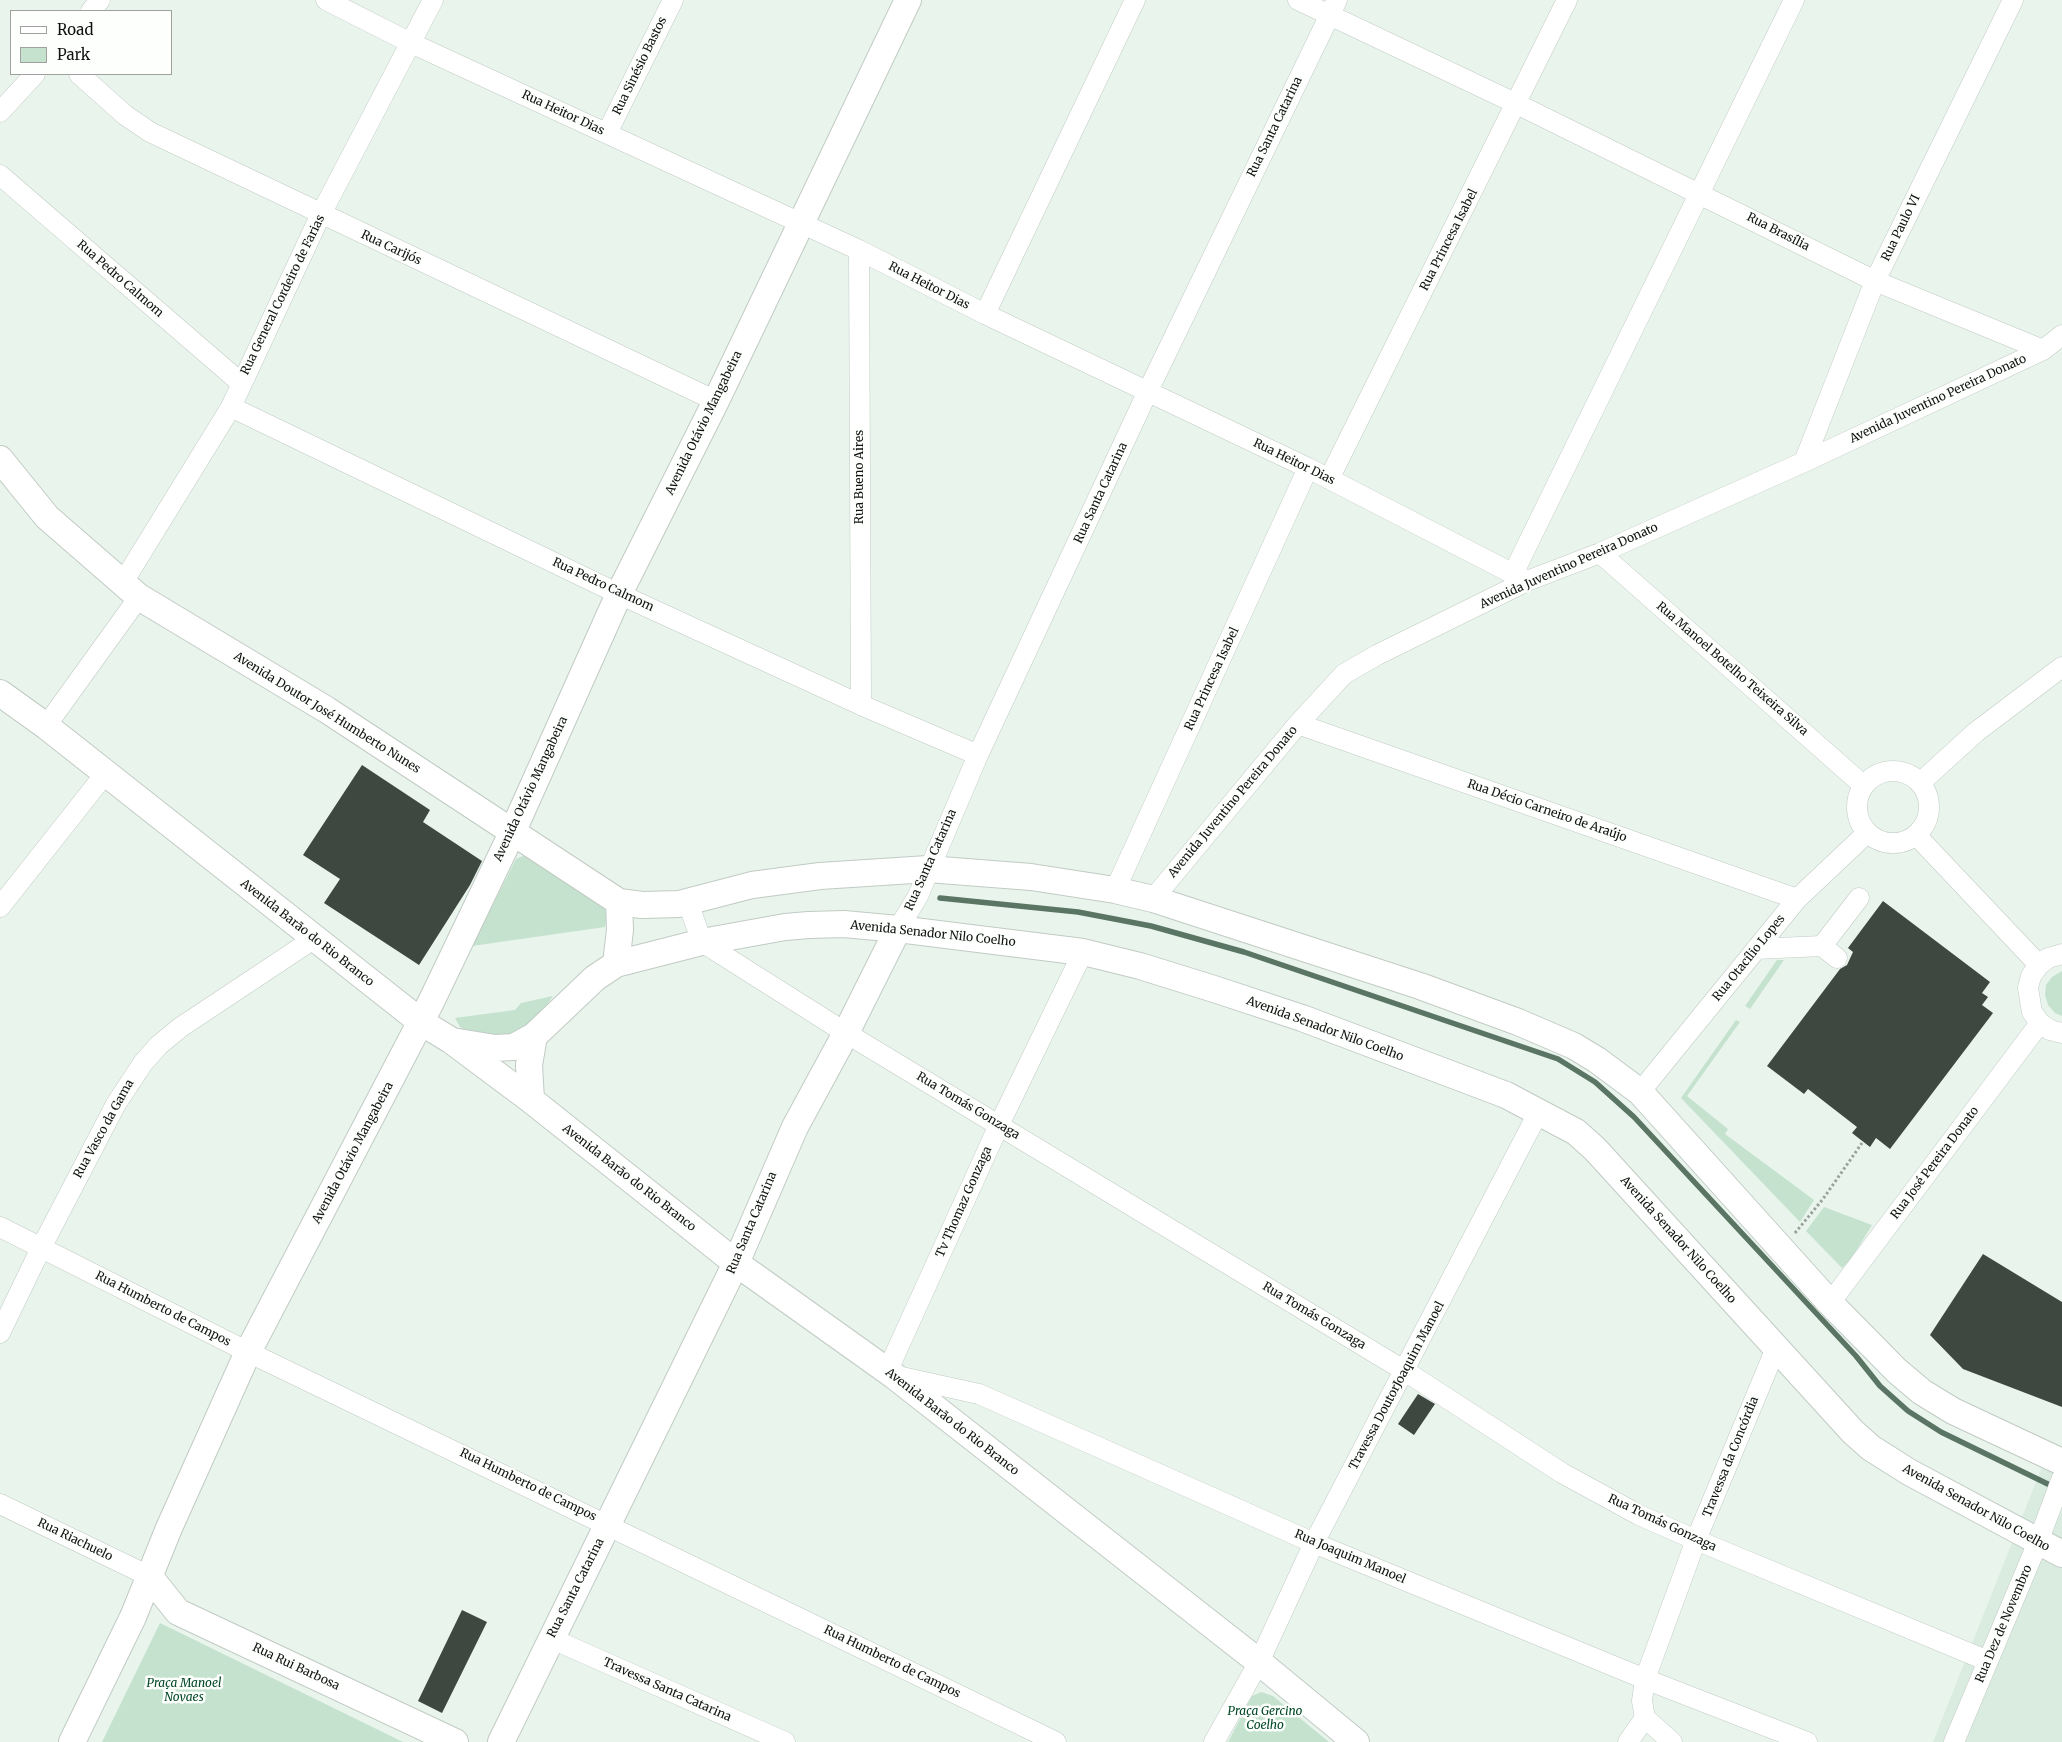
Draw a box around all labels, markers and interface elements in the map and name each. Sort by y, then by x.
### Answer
legend [10,10,172,75]
street label: Rua Sinésio Bastos [610,14,670,118]
text: Road [57,20,93,39]
text: Park [57,45,90,64]
street label: Rua Santa Catarina [1244,75,1306,179]
street label: Rua Heitor Dias [520,88,606,138]
street label: Rua Princesa Isabel [1417,187,1481,293]
street label: Rua Paulo VI [1879,192,1923,264]
street label: Rua Brasília [1744,210,1812,254]
street label: Rua General Cordeiro de Farias [238,213,328,377]
street label: Rua Carijós [359,228,423,268]
street label: Rua Pedro Calmom [74,237,166,321]
street label: Rua Heitor Dias [886,259,972,313]
street label: Avenida Otávio Mangabeira [663,349,745,497]
street label: Avenida Juventino Pereira Donato [1847,352,2029,446]
street label: Rua Bueno Aires [853,430,867,524]
street label: Rua Heitor Dias [1251,436,1337,488]
street label: Rua Santa Catarina [1071,440,1131,546]
street label: Avenida Juventino Pereira Donato [1478,520,1660,612]
street label: Rua Pedro Calmom [550,555,656,615]
street label: Rua Manoel Botelho Teixeira Silva [1653,599,1811,739]
street label: Rua Princesa Isabel [1182,625,1242,733]
street label: Avenida Doutor José Humberto Nunes [231,649,423,777]
street label: Avenida Otávio Mangabeira [491,714,571,864]
street label: Avenida Juventino Pereira Donato [1165,723,1301,881]
street label: Rua Décio Carneiro de Araújo [1465,777,1629,845]
street label: Rua Santa Catarina [902,807,960,913]
street label: Avenida Barão do Rio Branco [237,876,377,990]
street label: Rua Otacílio Lopes [1710,912,1788,1004]
street label: Avenida Senador Nilo Coelho [850,918,1016,950]
street label: Avenida Senador Nilo Coelho [1245,994,1405,1064]
street label: Rua Tomás Gonzaga [914,1069,1022,1143]
street label: Rua Vasco da Gama [71,1077,137,1181]
street label: Avenida Otávio Mangabeira [309,1080,397,1226]
street label: Rua José Pereira Donato [1888,1104,1982,1222]
street label: Avenida Barão do Rio Branco [559,1121,699,1235]
street label: Tv Thomaz Gonzaga [933,1144,995,1260]
street label: Rua Santa Catarina [724,1170,780,1276]
street label: Avenida Senador Nilo Coelho [1617,1174,1739,1306]
street label: Rua Humberto de Campos [93,1269,233,1349]
street label: Rua Tomás Gonzaga [1260,1279,1368,1353]
street label: Travessa DoutorJoaquim Manoel [1346,1299,1448,1473]
street label: Avenida Barão do Rio Branco [882,1365,1022,1479]
street label: Travessa da Concórdia [1700,1395,1762,1519]
street label: Rua Humberto de Campos [457,1446,599,1524]
street label: Avenida Senador Nilo Coelho [1900,1461,2052,1555]
street label: Rua Tomás Gonzaga [1606,1492,1718,1554]
street label: Rua Riachuelo [35,1516,115,1564]
street label: Rua Joaquim Manoel [1292,1527,1408,1587]
street label: Rua Santa Catarina [545,1536,607,1640]
street label: Rua Dez de Novembro [1973,1563,2035,1685]
street label: Rua Humberto de Campos [821,1623,963,1701]
street label: Rua Rui Barbosa [250,1641,342,1693]
street label: Travessa Santa Catarina [601,1655,733,1725]
park label: Praça Manoel Novaes [147,1677,221,1705]
park label: Praça Gercino Coelho [1228,1705,1302,1733]

